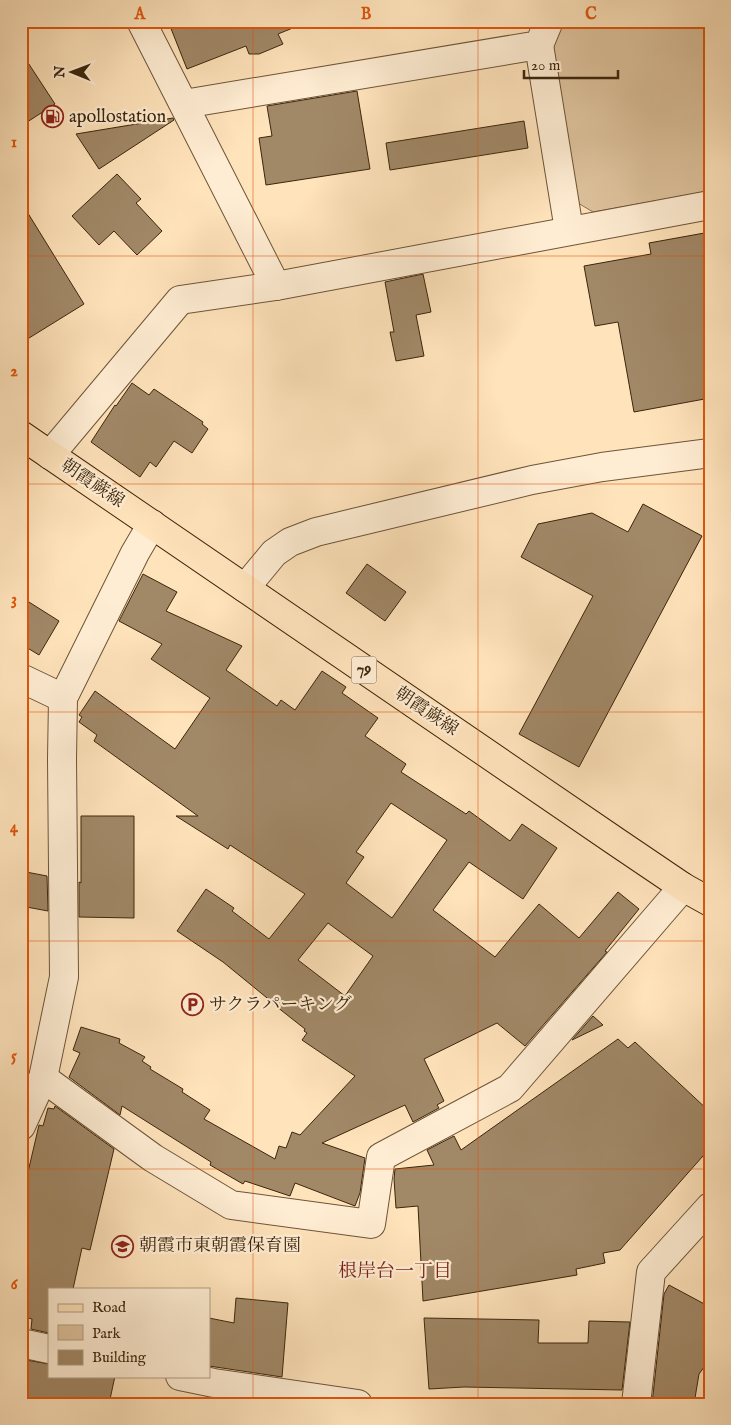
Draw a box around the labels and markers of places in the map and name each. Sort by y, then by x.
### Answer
fuel station icon: apollostation [41,105,65,129]
place label: apollostation [69,106,166,129]
parking icon: サクラパーキング [181,993,205,1017]
place label: サクラパーキング [209,994,352,1017]
school or university icon: 朝霞市東朝霞保育園 [111,1234,135,1258]
place label: 朝霞市東朝霞保育園 [139,1235,301,1258]

